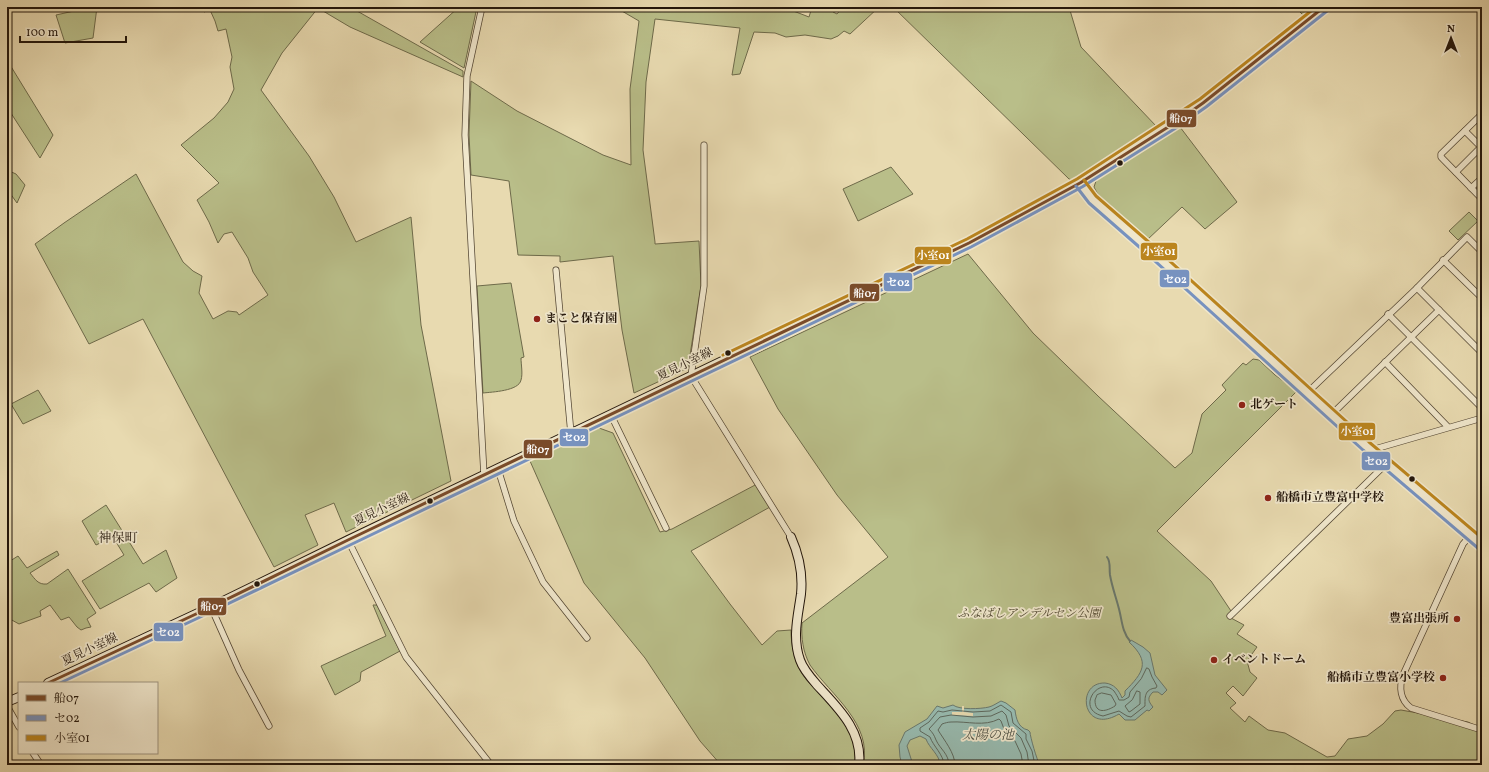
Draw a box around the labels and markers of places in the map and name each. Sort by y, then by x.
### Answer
unlabelled marker [1115,158,1125,168]
place label: まこと保育園 [545,311,617,327]
marker: まこと保育園 [532,314,542,324]
unlabelled marker [723,348,733,358]
place label: 北ゲート [1250,397,1298,413]
marker: 北ゲート [1237,400,1247,410]
unlabelled marker [1407,474,1417,484]
place label: 船橋市立豊富中学校 [1276,490,1384,506]
marker: 船橋市立豊富中学校 [1263,493,1273,503]
unlabelled marker [425,496,435,506]
unlabelled marker [252,579,262,589]
place label: 豊富出張所 [1389,611,1449,627]
marker: 豊富出張所 [1452,614,1462,624]
place label: イベントドーム [1222,652,1306,668]
marker: イベントドーム [1209,655,1219,665]
place label: 船橋市立豊富小学校 [1327,670,1435,686]
marker: 船橋市立豊富小学校 [1438,673,1448,683]

